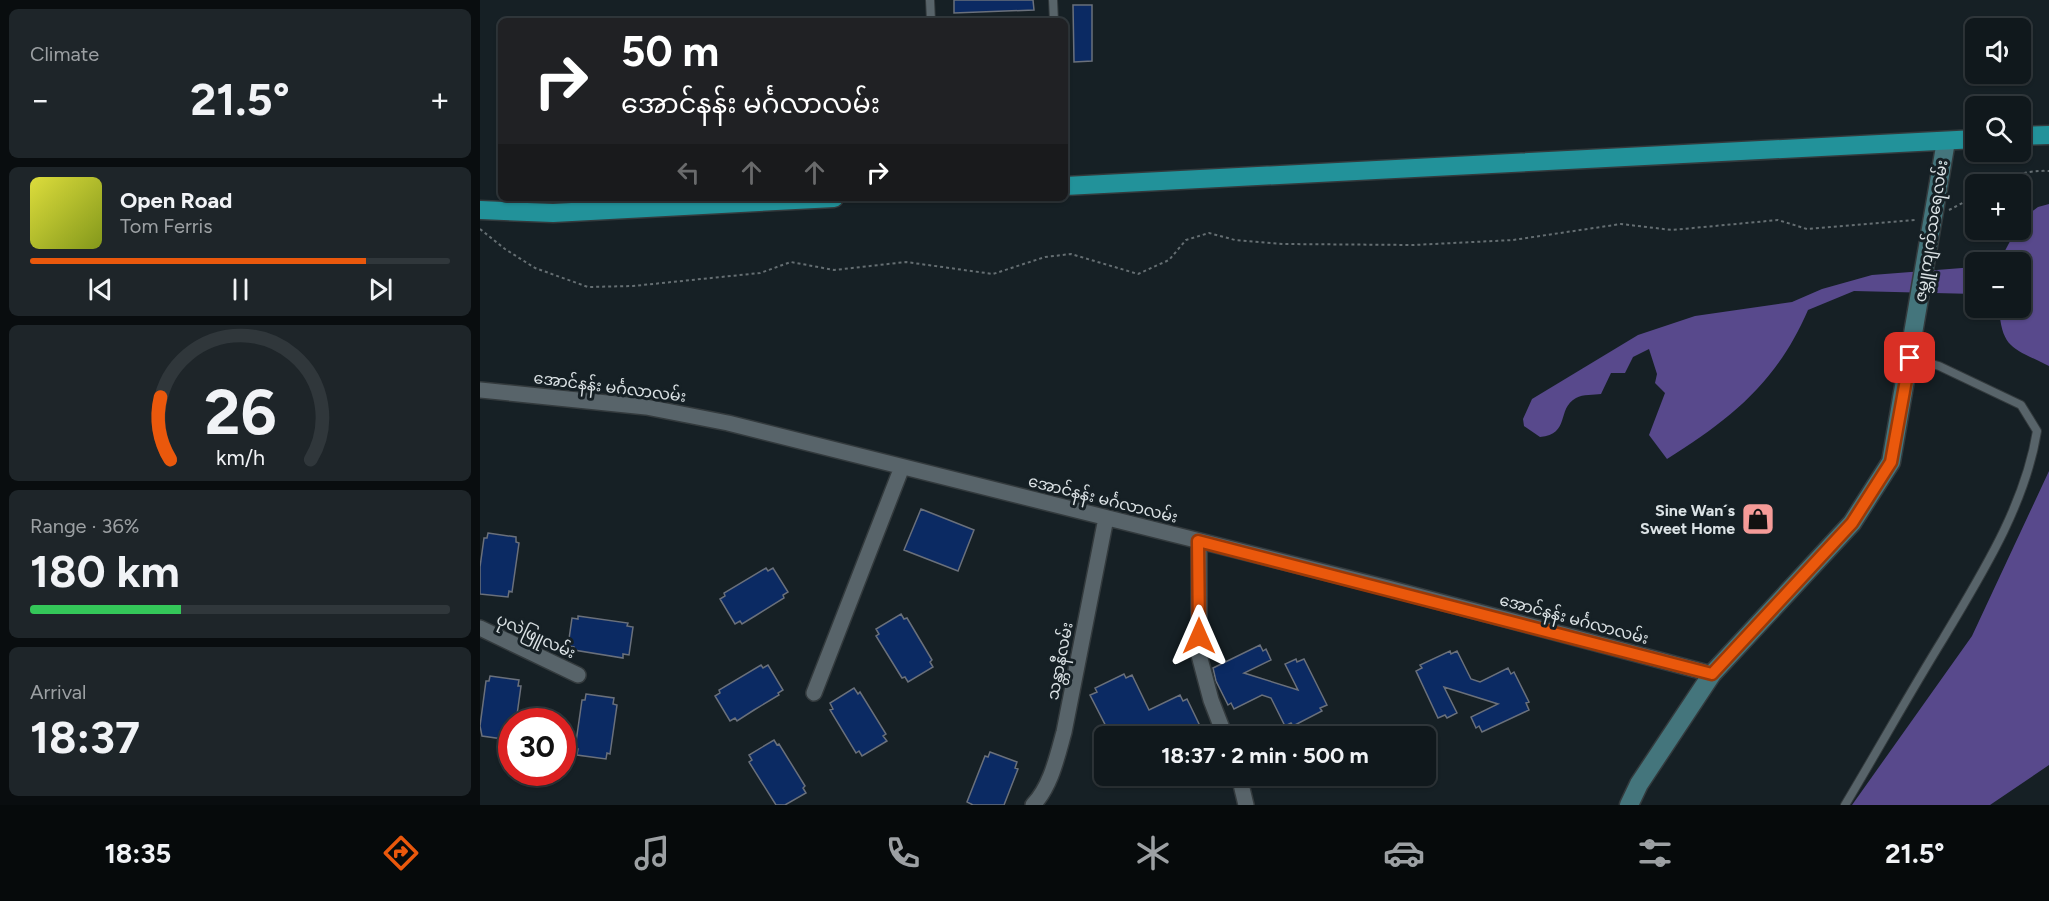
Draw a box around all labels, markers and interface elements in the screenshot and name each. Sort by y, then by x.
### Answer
map controls [1965,18,2031,318]
button: sound [1965,18,2031,84]
text: 50 m [621,26,719,77]
text: Climate [30,42,99,66]
icon: right [522,42,600,120]
text: 21.5° [190,72,290,126]
text: − [30,80,51,119]
text: + [429,80,450,119]
text: အောင်နန်း မင်္ဂလာလမ်း [621,87,880,120]
button: search [1965,96,2031,162]
icon: left [672,156,705,189]
icon: ahead [735,156,768,189]
icon: ahead [798,156,831,189]
icon: right [861,156,894,189]
street label: ဇမ္ဘူကျက်သရေလမ်း [1908,158,1956,304]
button: + [1965,174,2031,240]
text: Open Road [120,187,232,214]
text: Tom Ferris [120,214,213,238]
button: − [1965,252,2031,318]
icon: previous [84,273,117,306]
icon: pause [224,273,257,306]
icon: next [364,273,397,306]
pin [1884,332,1935,383]
icon: arrive [1893,341,1926,374]
street label: အောင်နန်း မင်္ဂလာလမ်း [532,366,688,410]
text: 26 [204,375,276,450]
text: km/h [216,445,264,470]
street label: အောင်နန်း မင်္ဂလာလမ်း [1025,469,1180,531]
place label: Sine Wan´s Sweet Home [1640,501,1736,538]
shop icon: Sine Wan´s Sweet Home [1740,501,1776,537]
text: Range · 36% [30,514,139,538]
text: 180 km [30,544,180,598]
street label: အောင်နန်း မင်္ဂလာလမ်း [1496,588,1651,652]
position arrow [1167,604,1231,668]
street label: ပုလဲဖြူလမ်း [491,608,579,667]
street label: သန္တာနီလမ်း [1041,620,1081,702]
text: Arrival [30,680,86,704]
speed limit sign: 30 [498,708,576,786]
text: 18:37 [30,710,140,764]
text: 18:37 · 2 min · 500 m [1161,742,1369,769]
icon: directions [380,832,422,874]
icon: music [631,832,673,874]
icon: phone [882,832,924,874]
icon: climate [1132,832,1174,874]
icon: car [1383,832,1425,874]
icon: filters [1634,832,1676,874]
text: 18:35 [104,837,171,870]
text: 21.5° [1885,837,1945,870]

